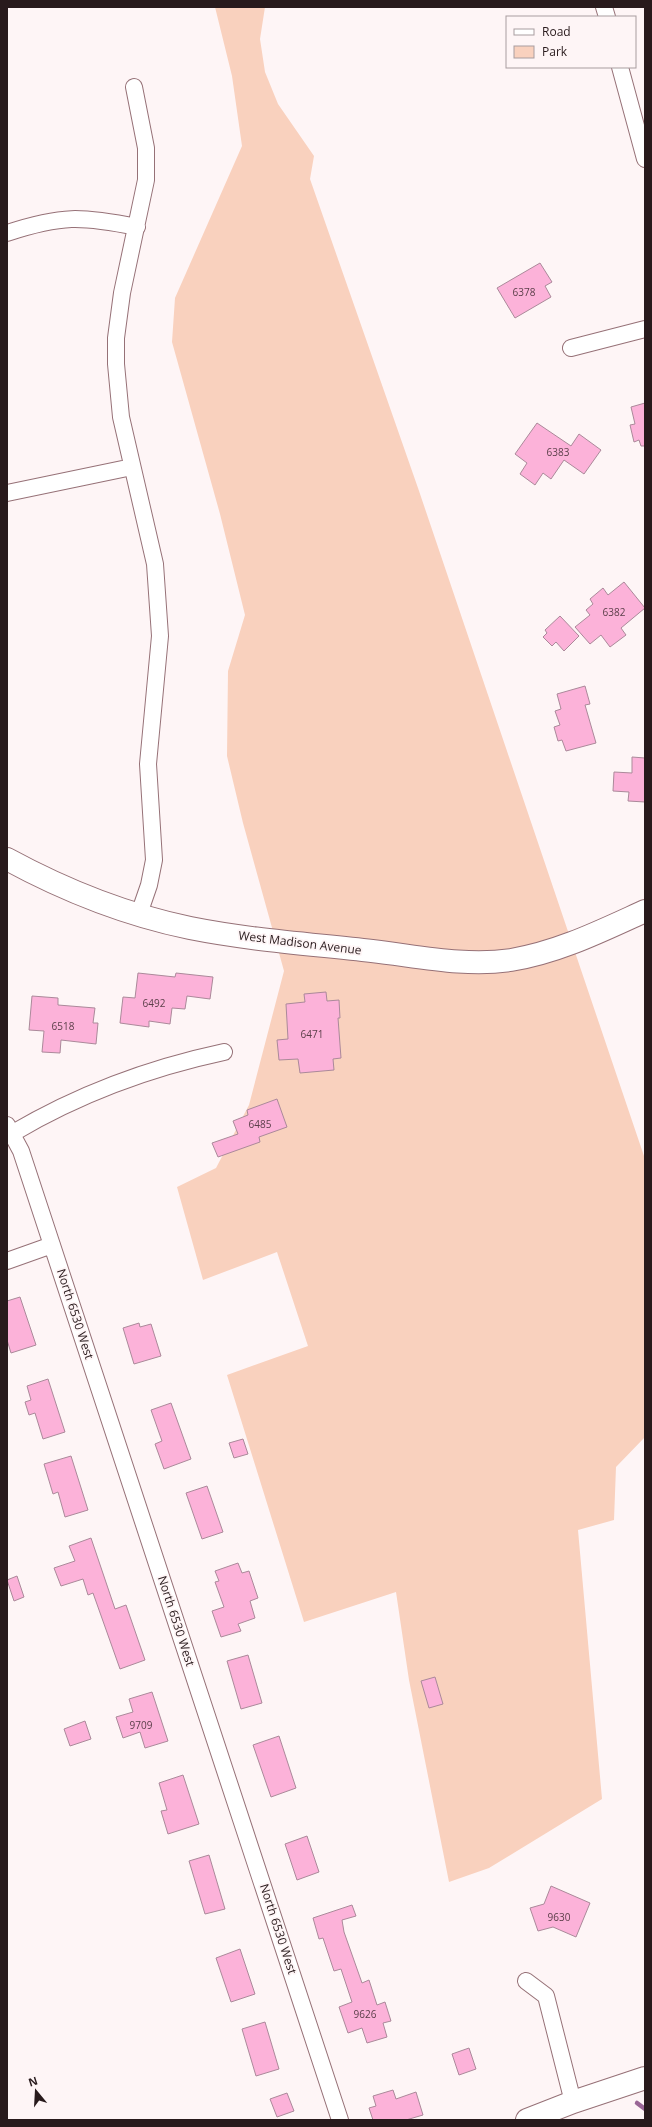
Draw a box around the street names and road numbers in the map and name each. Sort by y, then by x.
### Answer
street label: West Madison Avenue [238,927,363,959]
street label: North 6530 West [53,1266,98,1361]
street label: North 6530 West [154,1573,199,1668]
street label: North 6530 West [256,1881,301,1976]

